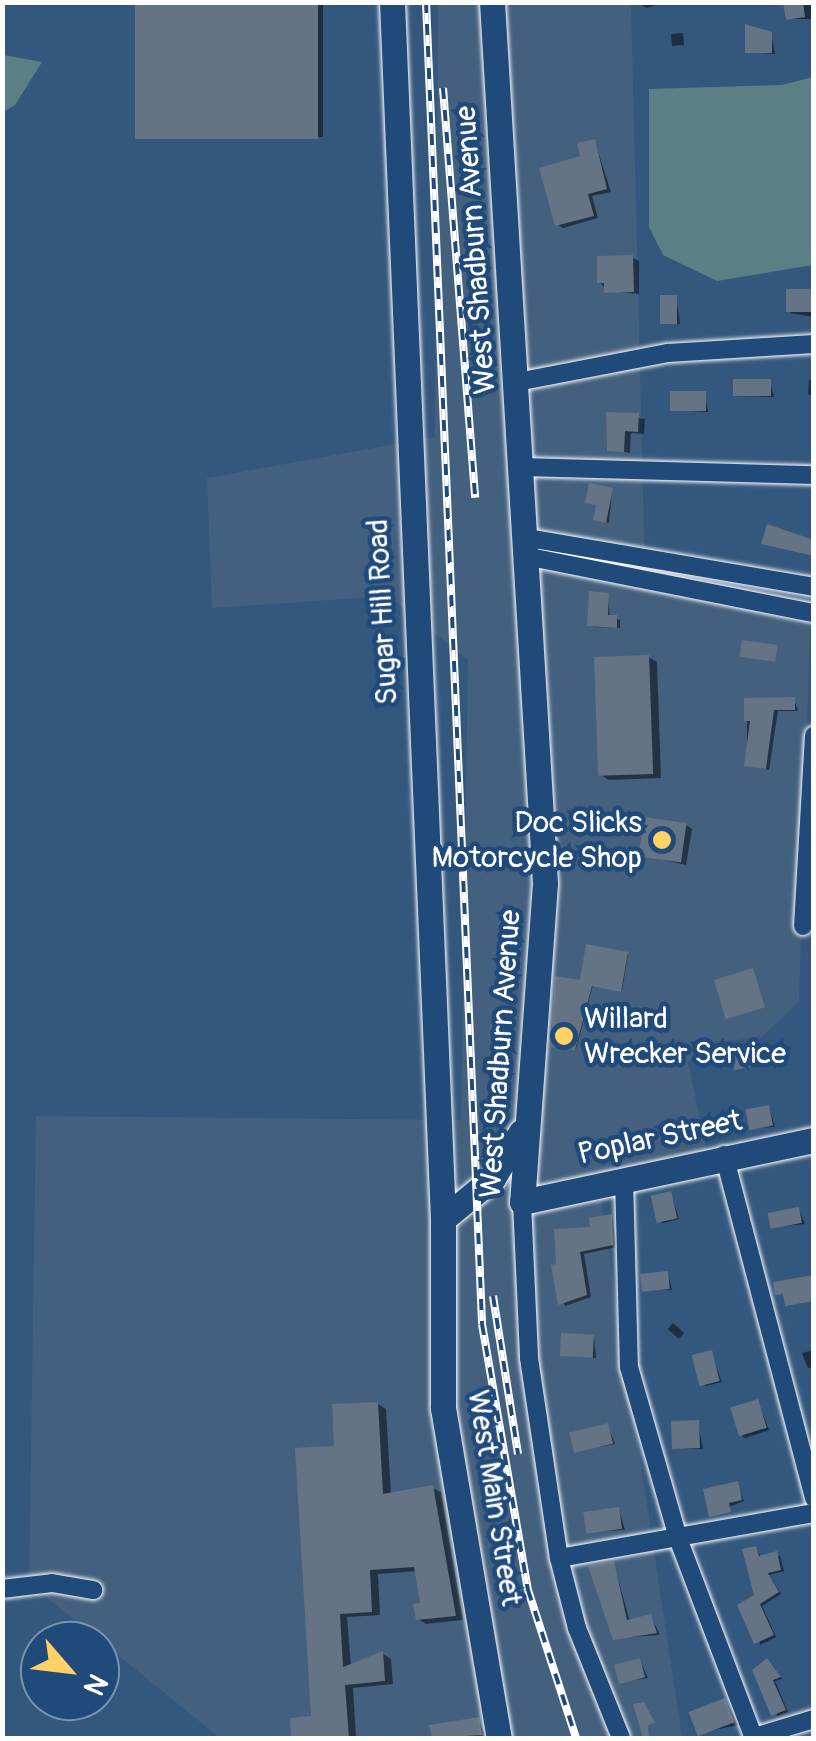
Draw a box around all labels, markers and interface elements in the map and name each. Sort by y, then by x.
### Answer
street label: West Shadburn Avenue [448,105,504,395]
street label: Sugar Hill Road [360,518,406,706]
place label: Doc Slicks Motorcycle Shop [432,805,642,876]
marker: Doc Slicks Motorcycle Shop [651,829,673,851]
street label: West Shadburn Avenue [473,909,529,1199]
place label: Willard Wrecker Service [584,1001,786,1072]
marker: Willard Wrecker Service [553,1025,575,1047]
street label: Poplar Street [575,1103,745,1173]
street label: West Main Street [459,1388,529,1608]
north arrow [20,1621,120,1721]
text: N [75,1668,115,1701]

